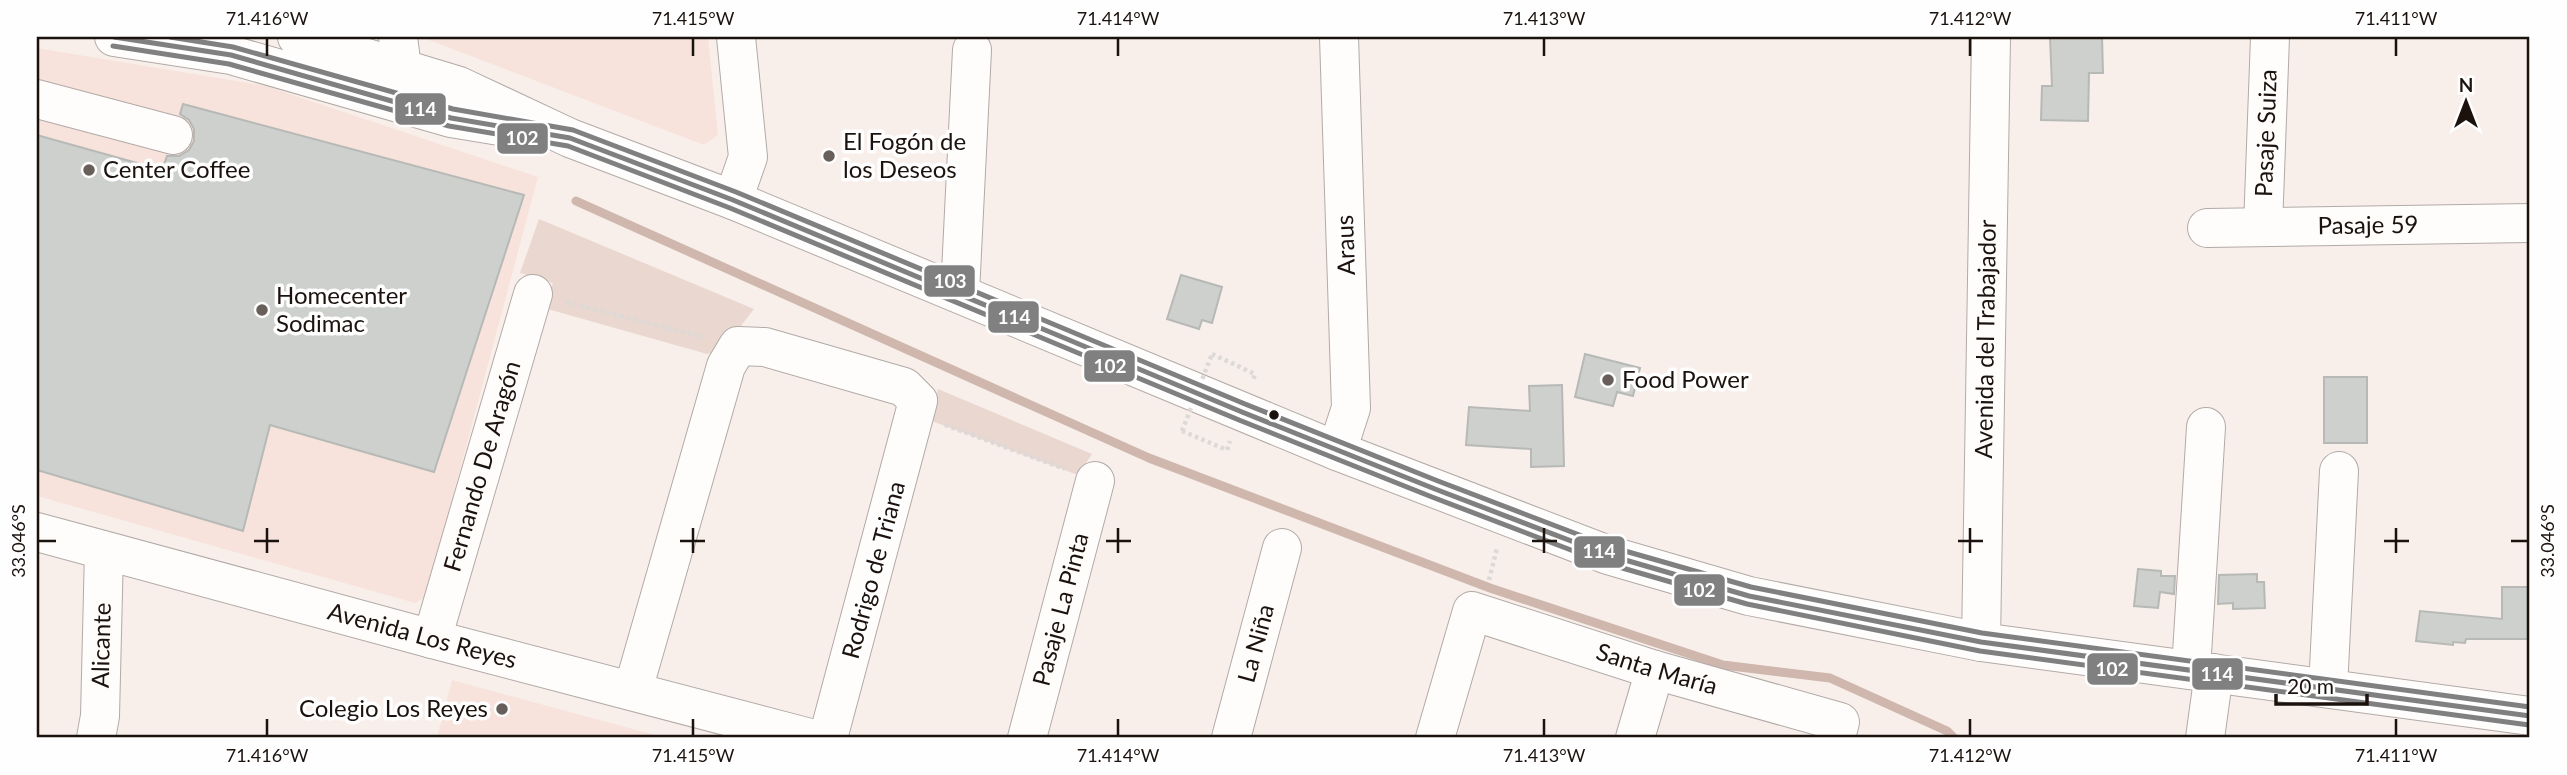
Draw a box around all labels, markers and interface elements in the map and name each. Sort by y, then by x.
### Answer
text: 71.416°W [226,7,309,29]
text: 71.415°W [652,7,735,29]
text: 71.414°W [1077,7,1160,29]
text: 71.413°W [1503,7,1586,29]
text: 71.412°W [1929,7,2012,29]
text: 71.411°W [2355,7,2438,29]
north arrow [2430,66,2500,136]
street label: Pasaje Suiza [2248,69,2282,197]
text: N [2459,73,2473,96]
line badge: 114 [394,92,447,126]
text: 114 [403,97,437,120]
line badge: 102 [496,122,549,155]
text: 102 [505,126,539,149]
place label: El Fogón de los Deseos [843,126,966,183]
marker: El Fogón de los Deseos [821,148,837,164]
place label: Center Coffee [103,154,250,183]
marker: Center Coffee [81,162,97,178]
street label: Pasaje 59 [2317,209,2419,239]
street label: Araus [1329,214,1360,276]
street label: Avenida del Trabajador [1968,219,2001,459]
line badge: 103 [923,264,976,298]
text: 103 [933,269,967,292]
place label: Homecenter Sodimac [276,280,407,337]
line badge: 114 [987,300,1040,334]
marker: Homecenter Sodimac [254,302,270,318]
text: 114 [997,305,1031,328]
line badge: 102 [1083,349,1136,383]
text: 102 [1093,354,1127,377]
street label: Fernando De Aragón [437,357,526,575]
place label: Food Power [1622,364,1749,393]
marker: Food Power [1600,372,1616,388]
unlabelled marker [1267,408,1281,422]
street label: Rodrigo de Triana [835,478,910,662]
text: 33.046°S [7,504,29,578]
text: 33.046°S [2536,504,2558,578]
street label: Pasaje La Pinta [1025,529,1094,689]
line badge: 114 [1573,535,1626,569]
text: 114 [1582,539,1616,562]
line badge: 102 [1673,573,1726,607]
text: 102 [1682,578,1716,601]
street label: Avenida Los Reyes [325,595,520,674]
street label: La Niña [1231,601,1279,685]
street label: Alicante [85,602,116,688]
street label: Santa María [1593,636,1721,700]
line badge: 102 [2086,652,2139,686]
text: 102 [2095,657,2129,680]
line badge: 114 [2191,657,2244,691]
text: 114 [2200,662,2234,685]
scale bar [2276,663,2368,707]
text: 20 m [2287,673,2334,698]
place label: Colegio Los Reyes [299,693,488,722]
marker: Colegio Los Reyes [494,701,510,717]
text: 71.416°W [226,744,309,766]
text: 71.415°W [652,744,735,766]
text: 71.414°W [1077,744,1160,766]
text: 71.413°W [1503,744,1586,766]
text: 71.412°W [1929,744,2012,766]
text: 71.411°W [2355,744,2438,766]

